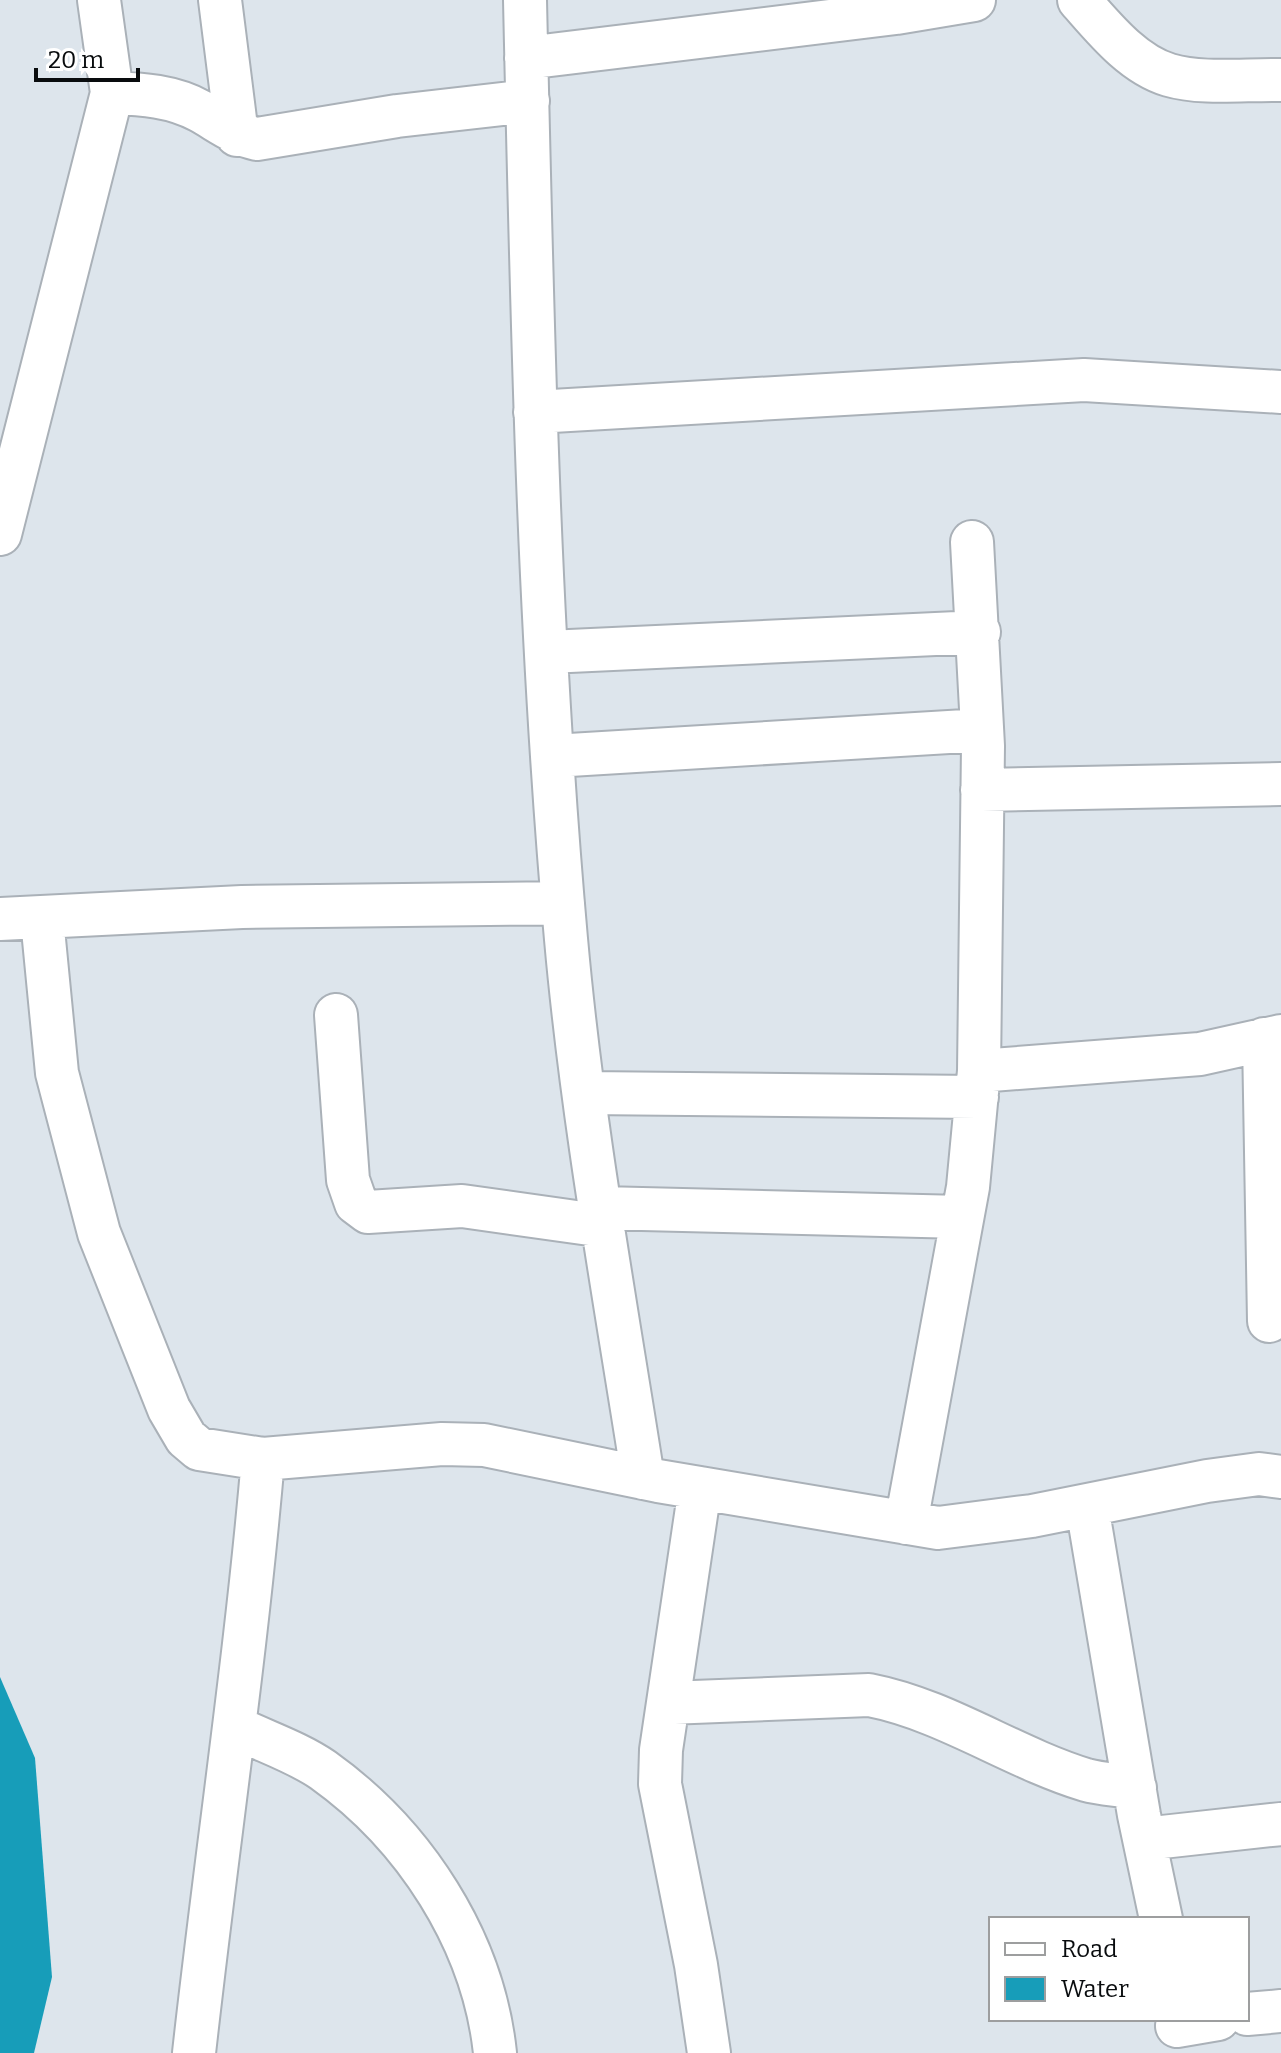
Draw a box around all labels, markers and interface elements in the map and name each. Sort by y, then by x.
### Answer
scale bar [36,32,138,82]
text: 20 m [48,46,104,74]
legend [989,1917,1249,2021]
text: Road [1061,1935,1117,1963]
text: Water [1061,1975,1129,2003]

